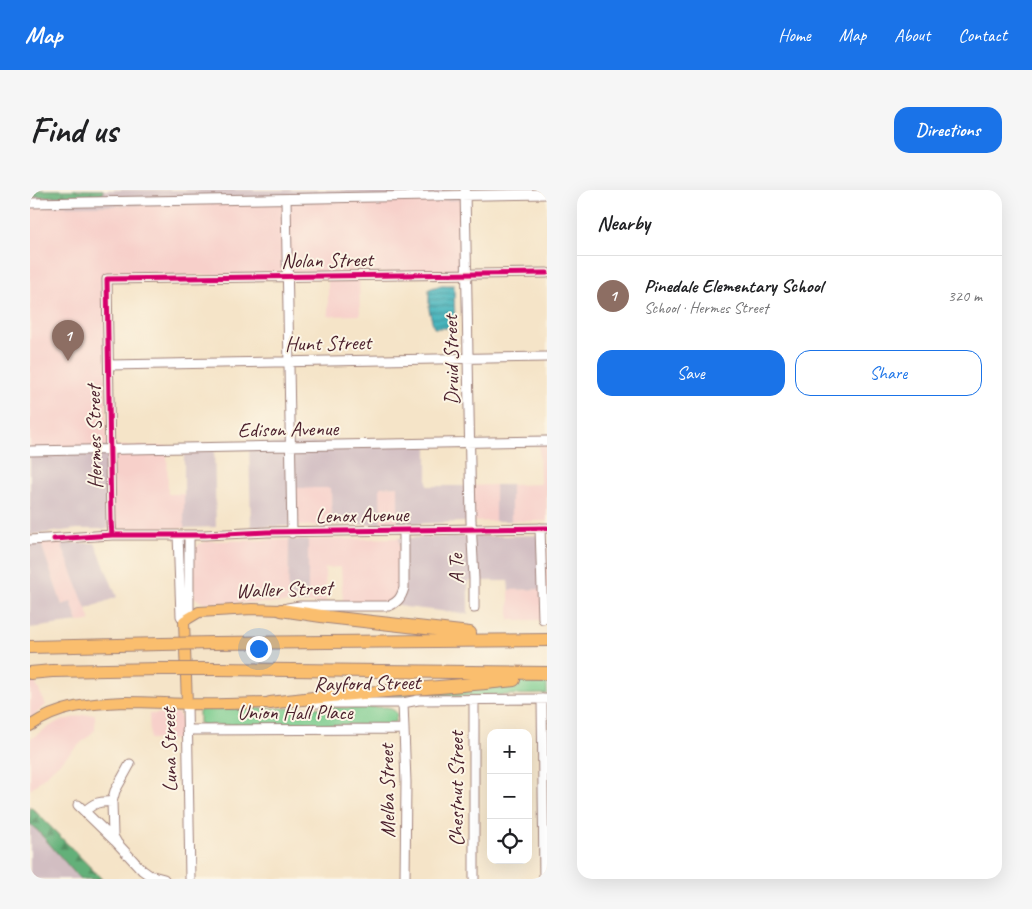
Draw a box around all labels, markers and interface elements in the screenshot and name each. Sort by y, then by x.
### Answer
text: Map [25,20,62,50]
text: Home [778,24,811,46]
text: Map [839,24,866,46]
text: About [894,24,930,46]
text: Contact [958,24,1007,46]
button: Directions [894,107,1002,153]
text: Find us [30,108,117,153]
text: Nearby [597,210,650,236]
street label: Nolan Street [281,246,375,274]
text: Pinedale Elementary School [644,274,823,298]
text: 1 [609,286,617,306]
text: 320 m [948,286,982,306]
text: School · Hermes Street [644,298,768,318]
street label: Druid Street [437,313,465,405]
pin: 1 [52,320,84,361]
street label: Hunt Street [285,329,373,357]
button: Save [597,350,785,396]
button: Share [795,350,982,396]
street label: Hermes Street [80,382,108,489]
street label: Edison Avenue [237,415,340,443]
street label: Lenox Avenue [315,501,410,529]
street label: A Te [442,551,470,585]
street label: Waller Street [235,574,336,604]
your location [246,636,272,662]
street label: Rayford Street [313,669,423,697]
street label: Union Hall Place [237,699,354,725]
street label: Luna Street [155,706,183,792]
street label: Chestnut Street [443,729,469,847]
map controls [487,729,532,864]
button: + [487,729,532,774]
street label: Melba Street [373,742,401,838]
button: − [487,774,532,819]
button: locate [487,819,532,864]

